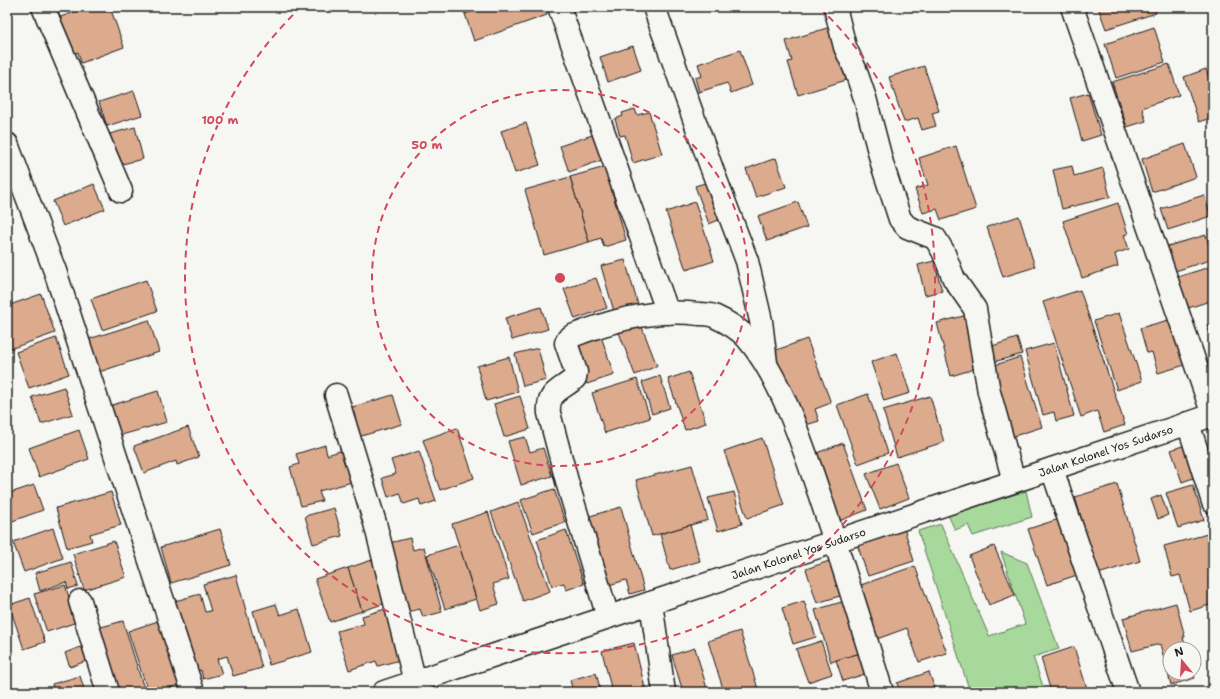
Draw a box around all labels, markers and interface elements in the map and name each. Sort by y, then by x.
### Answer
text: 100 m [202,112,239,128]
text: 50 m [412,137,443,153]
centre of rings [553,271,567,285]
street label: Jalan Kolonel Yos Sudarso [1037,422,1175,481]
street label: Jalan Kolonel Yos Sudarso [729,524,868,583]
north arrow [1162,641,1202,681]
text: N [1173,643,1186,660]

